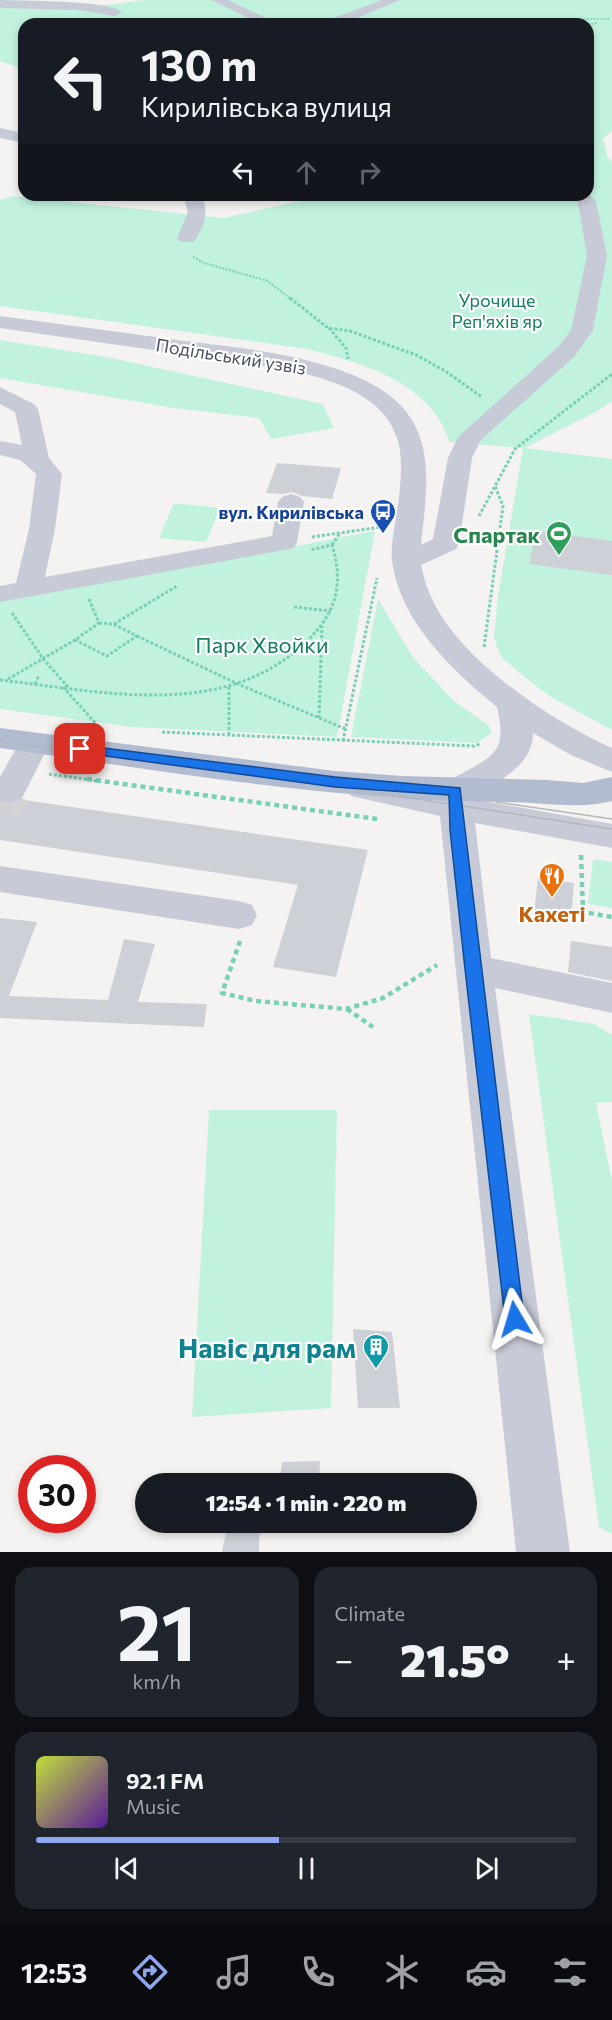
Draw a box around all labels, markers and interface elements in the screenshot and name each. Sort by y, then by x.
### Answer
text: 130 m [141,38,257,90]
icon: left [42,42,120,120]
text: Кирилівська вулиця [141,90,392,123]
icon: left [227,156,260,189]
icon: ahead [290,156,323,189]
icon: right [353,156,386,189]
park label: Урочище Реп'яхів яр [452,289,543,332]
street label: Подільський узвіз [154,333,308,379]
bus stop icon: вул. Кирилівська [368,497,398,535]
place label: вул. Кирилівська [218,501,364,523]
sports icon: Спартак [544,519,574,557]
place label: Спартак [453,521,540,548]
park label: Парк Хвойки [195,631,329,658]
pin [54,723,105,774]
icon: arrive [63,732,96,765]
restaurant icon: Кахеті [537,861,567,899]
place label: Кахеті [518,900,586,927]
position arrow [483,1287,547,1351]
place label: Навіс для рам [178,1331,356,1364]
building icon: Навіс для рам [361,1332,391,1370]
speed limit sign: 30 [18,1455,96,1533]
text: 12:54 · 1 min · 220 m [205,1489,407,1516]
text: 21 [117,1582,197,1677]
text: Climate [335,1601,405,1625]
text: 21.5° [400,1631,510,1686]
text: − [335,1638,353,1679]
text: + [557,1638,576,1679]
text: km/h [132,1669,181,1693]
text: 92.1 FM [126,1767,204,1794]
text: Music [126,1794,180,1818]
icon: previous [110,1852,143,1885]
icon: pause [290,1852,323,1885]
icon: next [470,1852,503,1885]
icon: directions [129,1951,171,1993]
icon: music [213,1951,255,1993]
icon: phone [297,1951,339,1993]
icon: climate [381,1951,423,1993]
icon: car [465,1951,507,1993]
icon: filters [549,1951,591,1993]
text: 12:53 [21,1956,87,1989]

